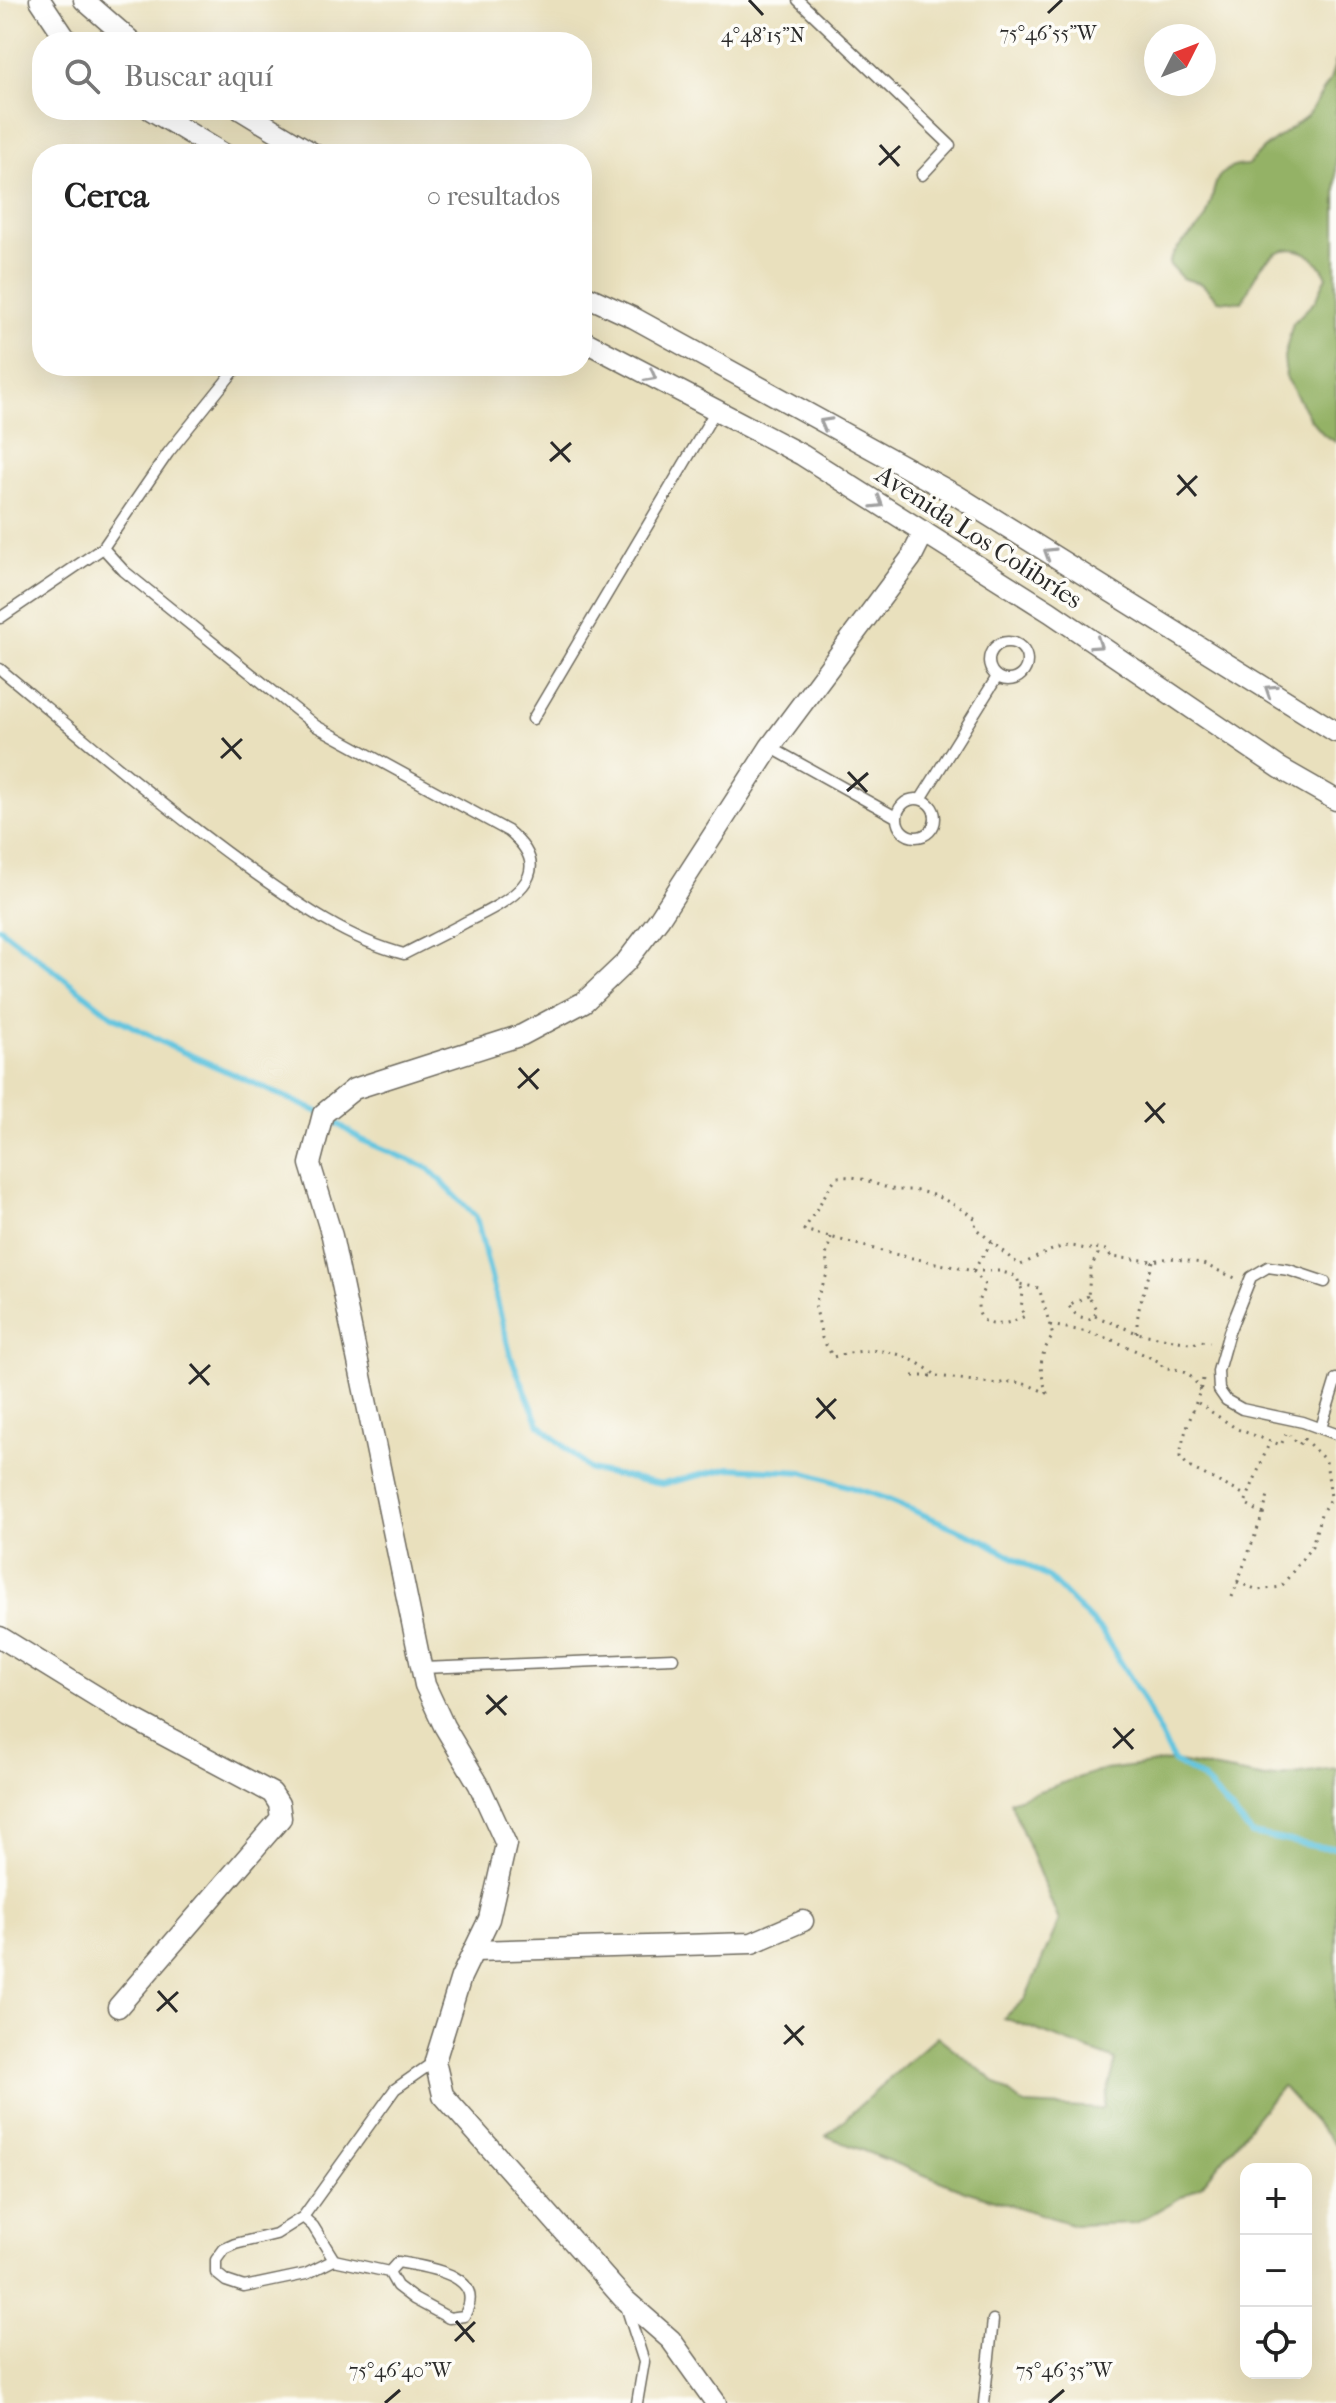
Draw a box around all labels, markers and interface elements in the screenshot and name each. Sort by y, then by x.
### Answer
text: 75°46'55"W [999,22,1098,45]
text: 4°48'15"N [721,24,805,47]
north arrow [1144,24,1216,96]
search box [32,32,592,120]
icon: search [60,54,104,98]
text: Buscar aquí [124,59,273,94]
text: Cerca [64,176,149,216]
text: 0 resultados [427,181,560,212]
one-way arrow [643,367,657,382]
one-way arrow [818,417,833,432]
street label: Avenida Los Colibríes [869,458,1088,615]
one-way arrow [869,494,884,509]
one-way arrow [1044,547,1058,562]
one-way arrow [1088,634,1102,649]
one-way arrow [1265,685,1279,700]
map controls [1240,2163,1312,2379]
button: + [1240,2163,1312,2235]
button: − [1240,2235,1312,2307]
button: locate [1240,2307,1312,2379]
text: 75°46'40"W [349,2359,453,2382]
text: 75°46'35"W [1016,2359,1114,2382]

